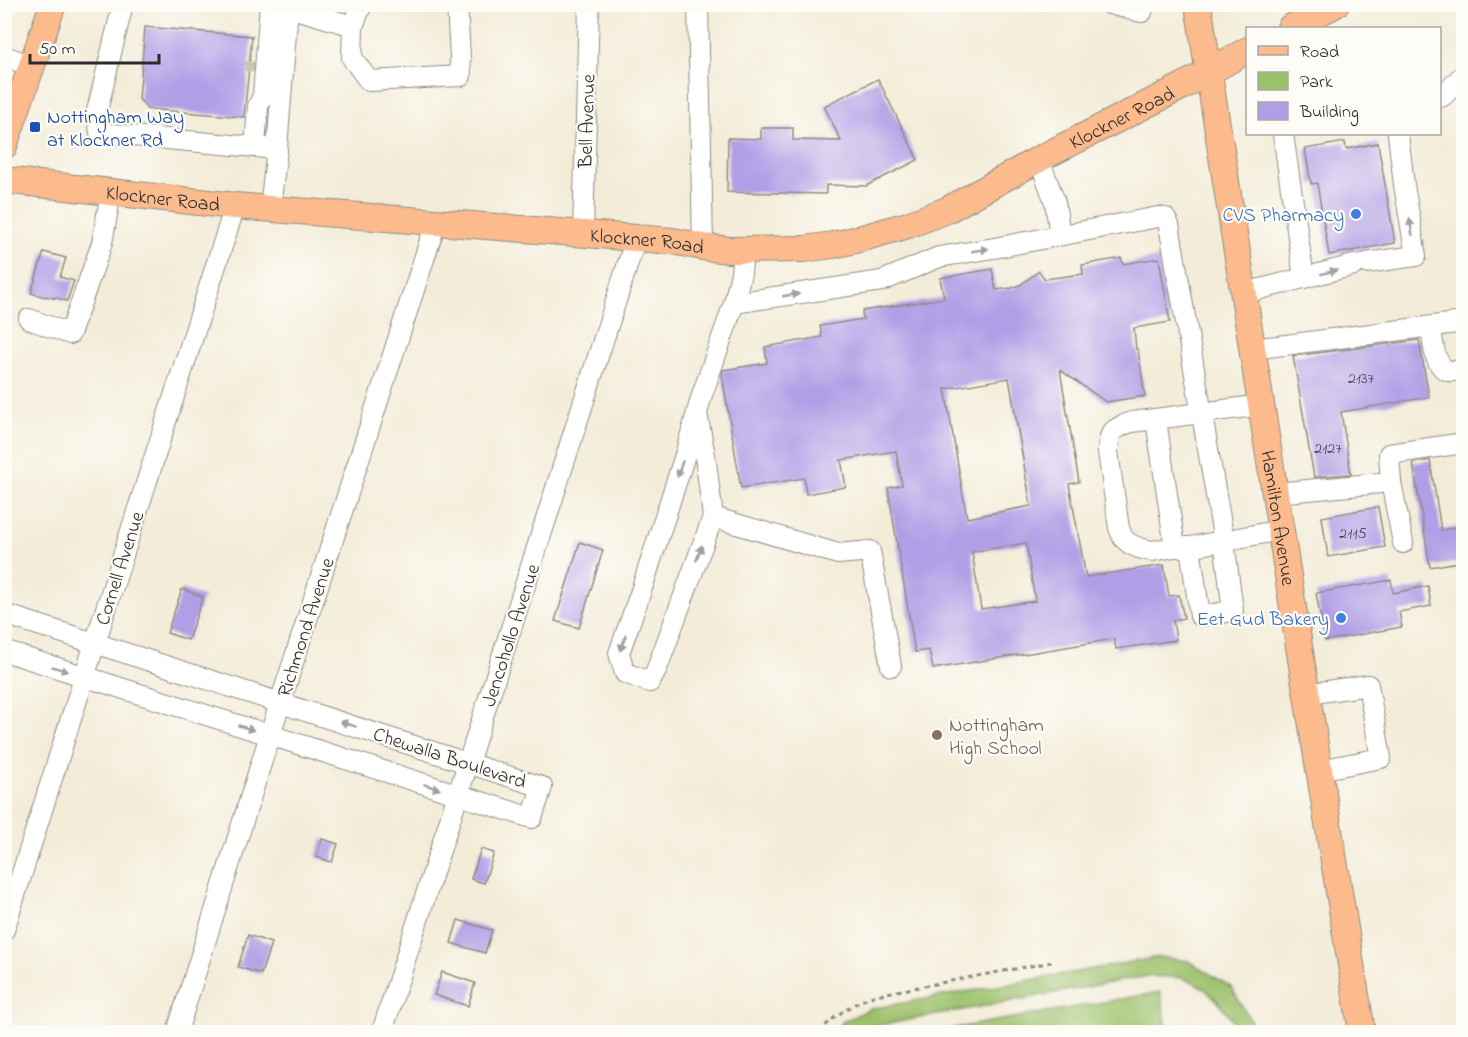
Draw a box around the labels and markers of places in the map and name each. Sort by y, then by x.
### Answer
place label: Nottingham Way at Klockner Rd [47,104,184,156]
marker: Nottingham Way at Klockner Rd [28,120,42,134]
place label: CVS Pharmacy [1223,202,1344,231]
marker: CVS Pharmacy [1349,207,1363,221]
place label: Eet Gud Bakery [1197,606,1329,635]
marker: Eet Gud Bakery [1334,611,1348,625]
place label: Nottingham High School [949,712,1044,765]
marker: Nottingham High School [930,728,944,742]

